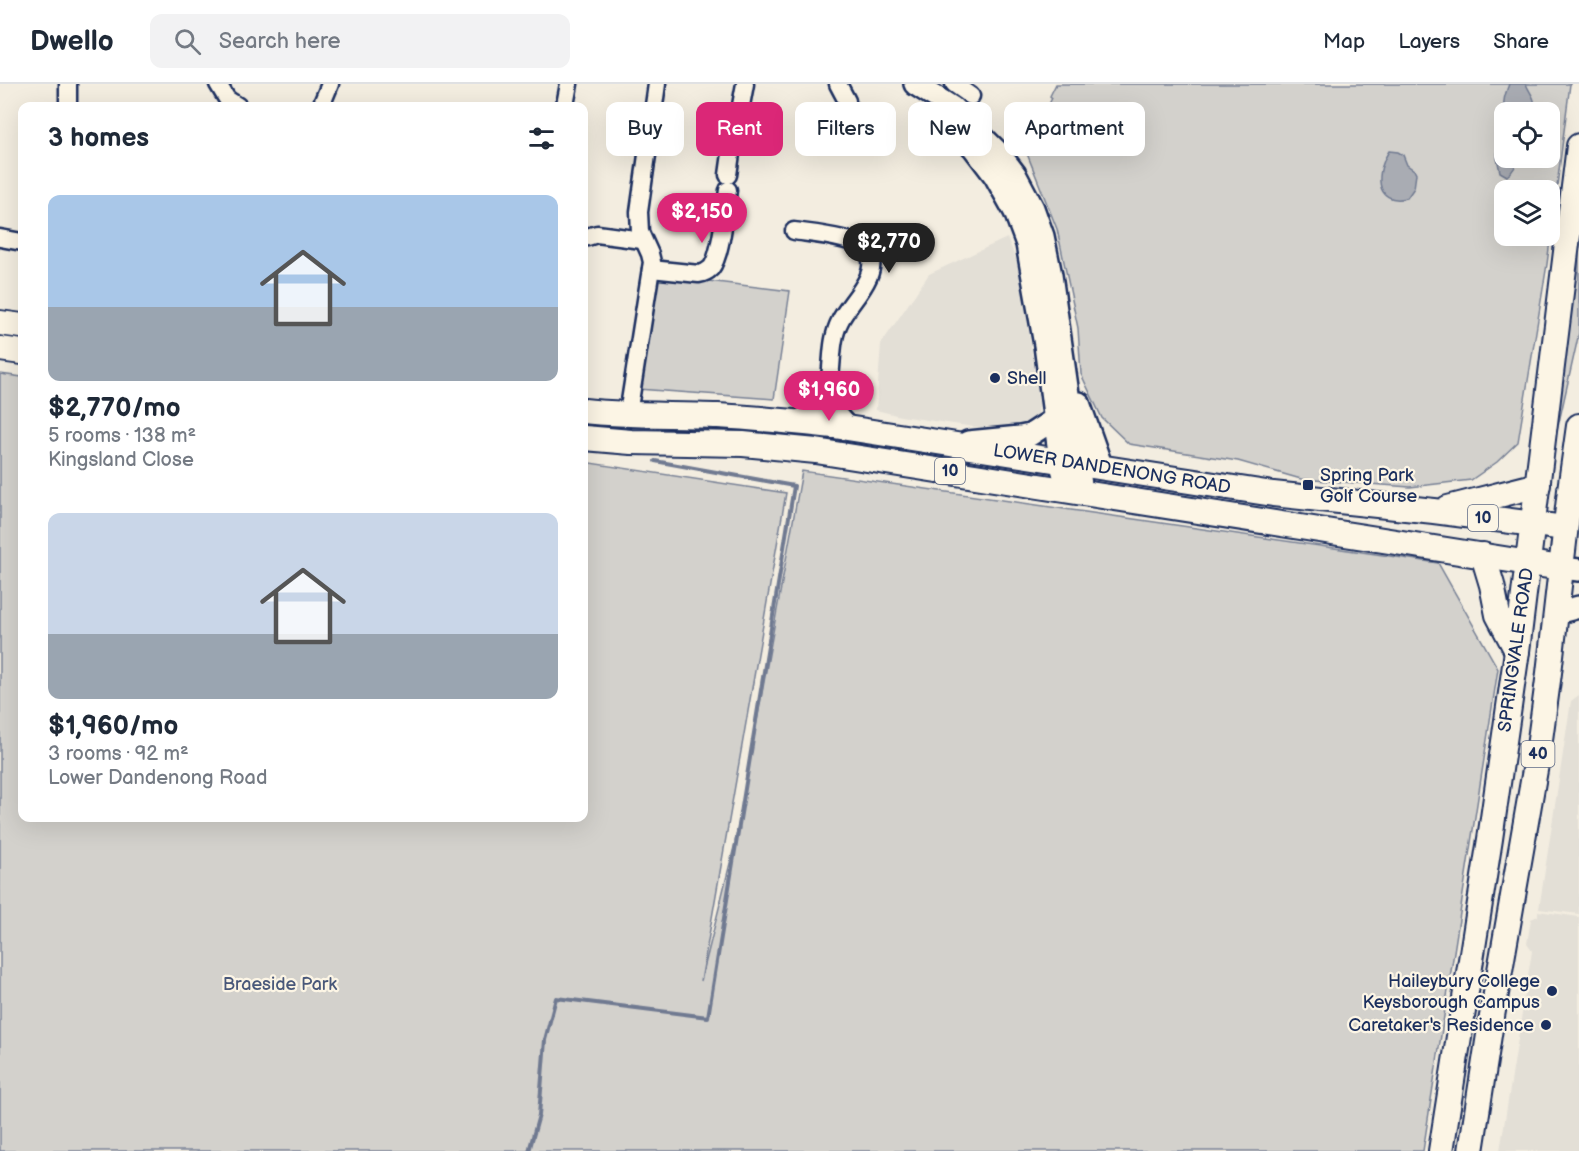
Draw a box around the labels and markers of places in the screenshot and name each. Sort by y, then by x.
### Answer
pin: $2,150 [653,193,751,244]
pin: $2,770 [840,223,938,274]
place label: Shell [1007,368,1047,389]
pin: $1,960 [780,371,878,422]
marker: Shell [988,371,1002,385]
place label: Spring Park Golf Course [1320,465,1417,507]
marker: Spring Park Golf Course [1301,478,1315,492]
place label: Haileybury College Keysborough Campus [1362,971,1540,1013]
marker: Haileybury College Keysborough Campus [1545,984,1559,998]
place label: Caretaker's Residence [1348,1015,1534,1036]
marker: Caretaker's Residence [1539,1018,1553,1032]

